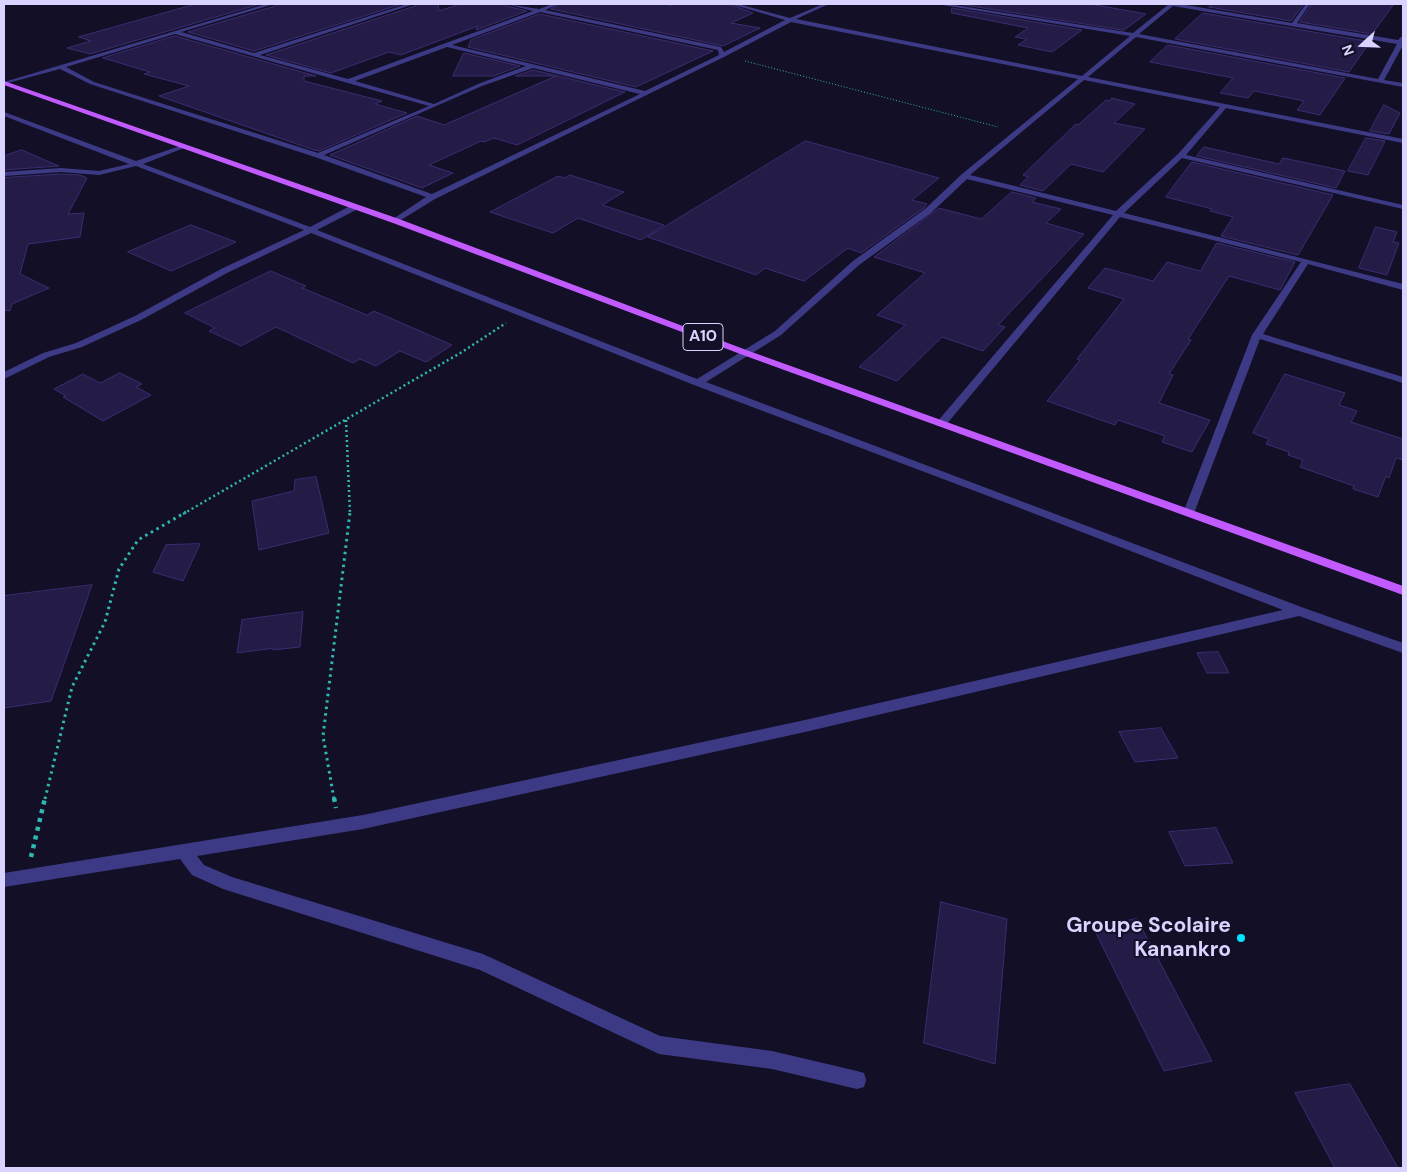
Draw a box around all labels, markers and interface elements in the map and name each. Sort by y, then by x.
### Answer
north arrow [1337,20,1387,70]
text: N [1338,42,1358,58]
road number: A10 [683,324,723,351]
place label: Groupe Scolaire Kanankro [1066,913,1231,963]
marker: Groupe Scolaire Kanankro [1235,932,1247,944]

